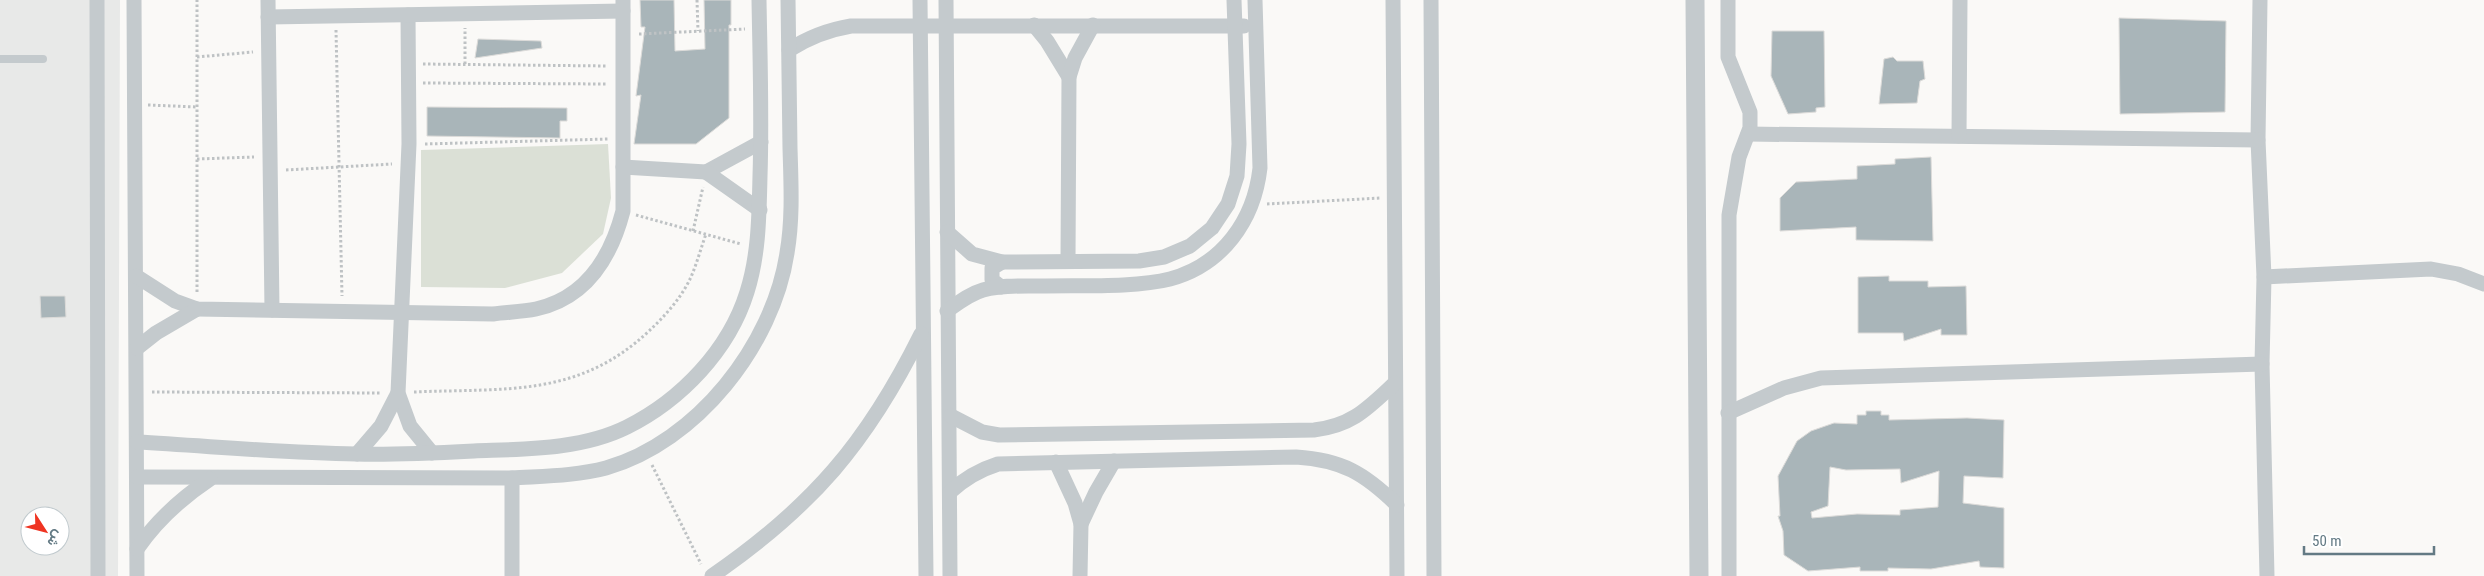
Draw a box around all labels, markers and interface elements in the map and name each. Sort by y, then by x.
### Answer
north arrow [20,506,70,556]
scale bar [2304,524,2434,556]
text: ش [43,527,67,550]
text: 50 m [2312,532,2342,550]

